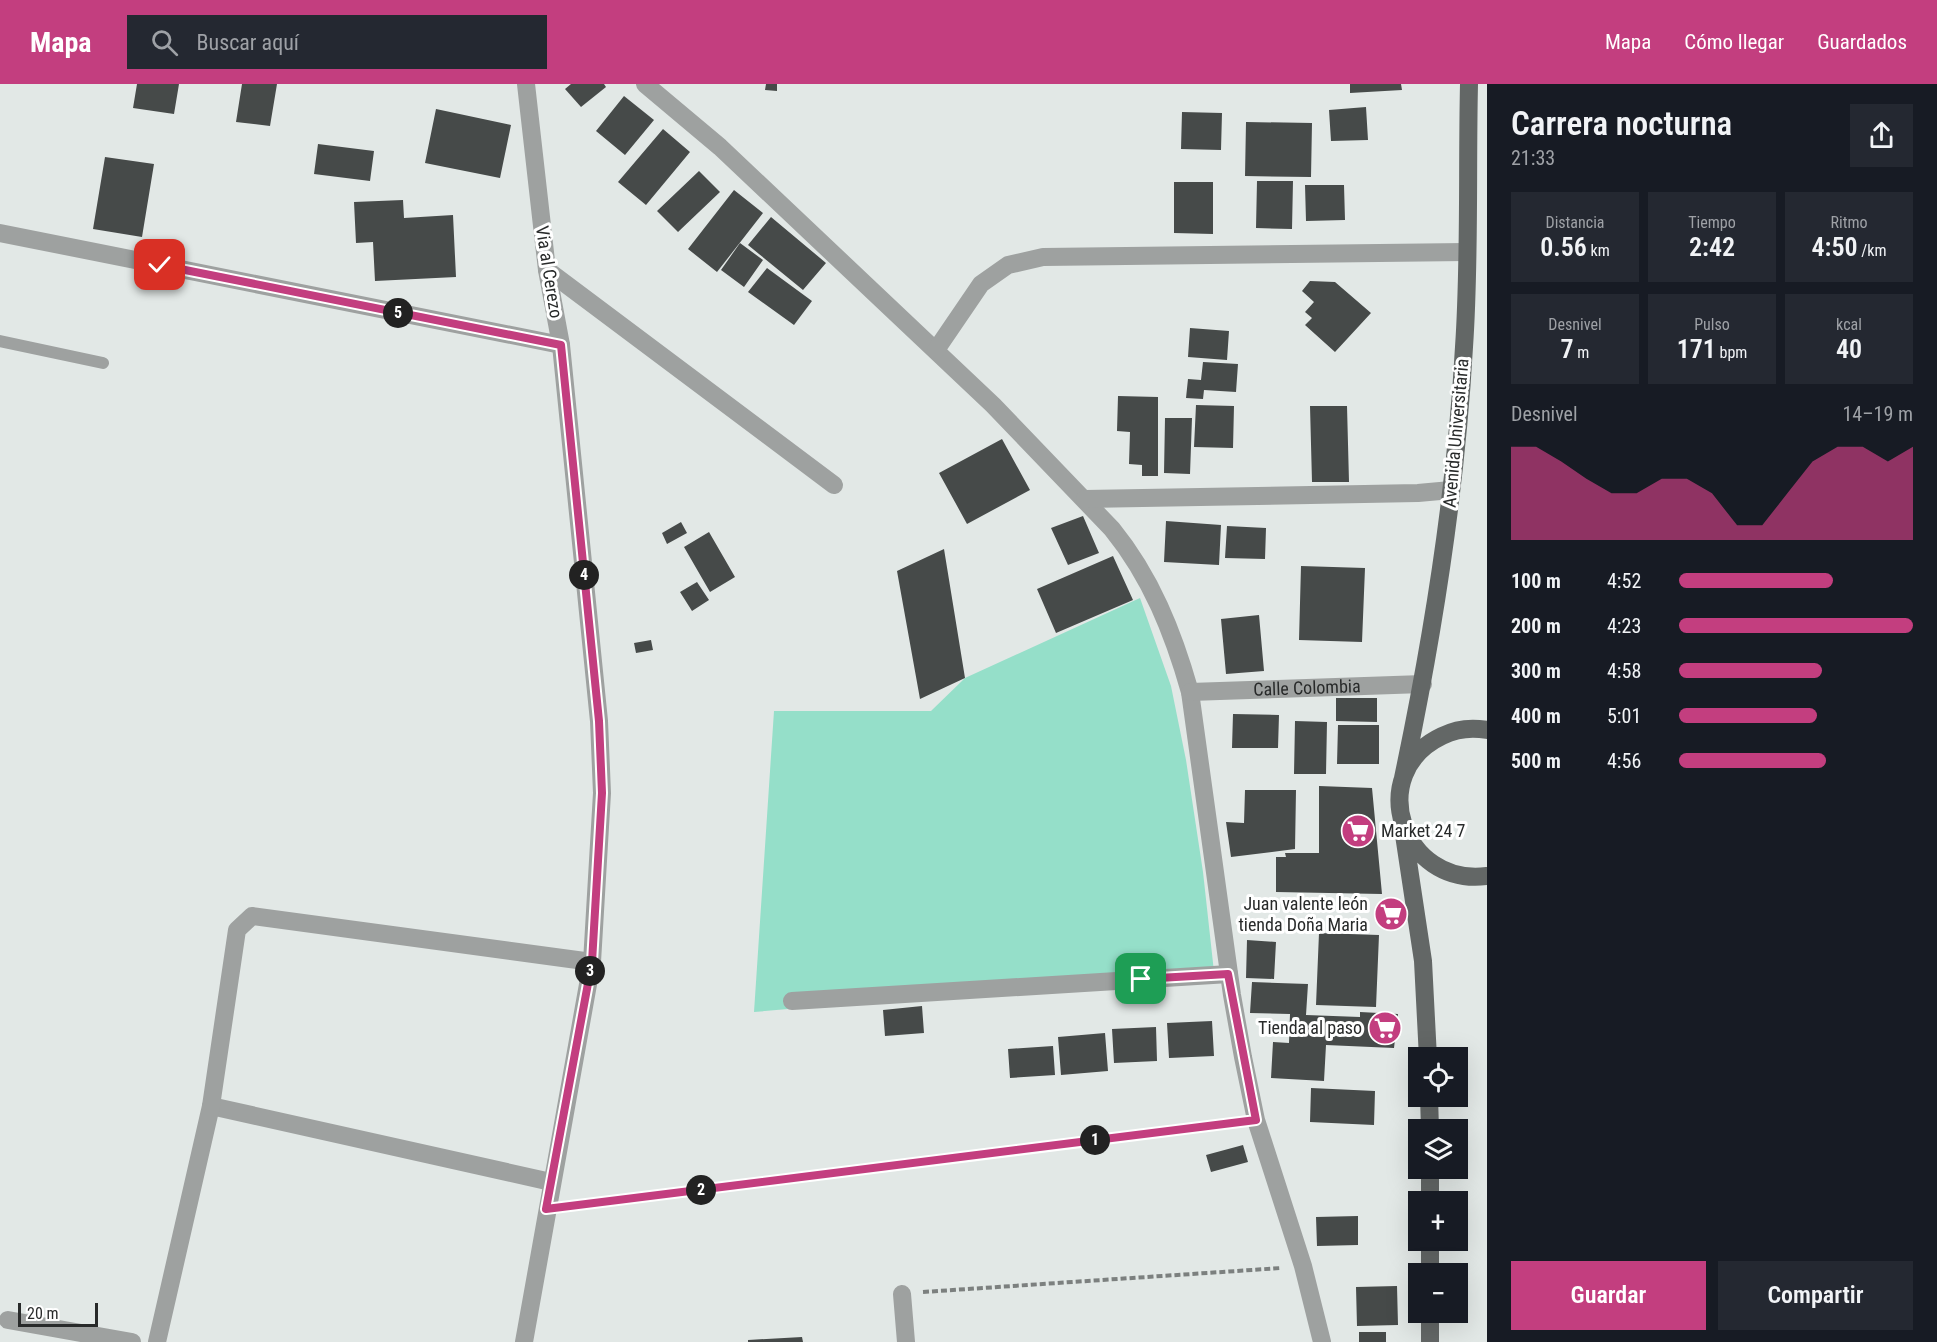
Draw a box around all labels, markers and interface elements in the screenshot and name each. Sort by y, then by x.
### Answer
search box [127,15,547,69]
text: Mapa [30,26,91,59]
icon: search [148,26,181,59]
text: Buscar aquí [196,30,299,55]
text: Mapa [1605,30,1651,54]
text: Cómo llegar [1684,30,1784,54]
text: Guardados [1817,30,1907,54]
text: Carrera nocturna [1511,104,1732,143]
button: share [1850,104,1913,167]
text: 21:33 [1511,146,1555,170]
text: Distancia [1546,213,1604,232]
text: Tiempo [1688,213,1736,232]
text: Ritmo [1831,213,1867,232]
street label: Via al Cerezo [532,224,567,320]
text: 0.56 [1540,232,1587,262]
text: 2:42 [1689,232,1735,262]
text: 4:50 [1812,232,1858,262]
pin [134,239,185,290]
text: km [1587,241,1610,260]
text: /km [1858,241,1886,260]
icon: check [143,248,176,281]
pin: 5 [383,298,413,328]
text: 5 [394,303,402,322]
text: Desnivel [1548,315,1602,334]
text: Pulso [1694,315,1730,334]
text: kcal [1836,315,1862,334]
text: 7 [1561,334,1574,364]
text: 171 [1677,334,1716,364]
text: 40 [1836,334,1862,364]
text: m [1574,343,1589,362]
text: bpm [1716,343,1747,362]
street label: Avenida Universitaria [1439,358,1472,508]
text: Desnivel [1511,402,1578,426]
text: 14–19 m [1842,402,1913,426]
pin: 4 [569,560,599,590]
text: 4 [580,565,588,584]
text: 100 m [1511,569,1561,593]
text: 4:52 [1607,569,1641,593]
text: 200 m [1511,614,1561,638]
text: 4:23 [1607,614,1641,638]
text: 300 m [1511,659,1561,683]
text: 4:58 [1607,659,1641,683]
street label: Calle Colombia [1253,675,1361,700]
text: 400 m [1511,704,1561,728]
text: 5:01 [1607,704,1641,728]
text: 500 m [1511,749,1561,773]
text: 4:56 [1607,749,1641,773]
supermarket icon: Market 24 7 [1340,813,1376,849]
place label: Market 24 7 [1381,820,1465,841]
place label: Juan valente león tienda Doña Maria [1238,893,1368,935]
supermarket icon: Juan valente león tienda Doña Maria [1373,896,1409,932]
pin [1115,953,1166,1004]
pin: 3 [575,956,605,986]
text: 3 [586,961,594,980]
icon: arrive [1124,962,1157,995]
supermarket icon: Tienda al paso [1367,1010,1403,1046]
place label: Tienda al paso [1258,1017,1362,1038]
map controls [1408,1047,1468,1323]
button: locate [1408,1047,1468,1107]
button: layers [1408,1119,1468,1179]
pin: 1 [1080,1125,1110,1155]
text: 1 [1091,1130,1099,1149]
pin: 2 [686,1175,716,1205]
text: 2 [697,1180,705,1199]
button: + [1408,1191,1468,1251]
button: Guardar [1511,1261,1706,1330]
button: Compartir [1718,1261,1913,1330]
button: − [1408,1263,1468,1323]
scale bar [18,1300,98,1328]
text: 20 m [27,1304,59,1323]

